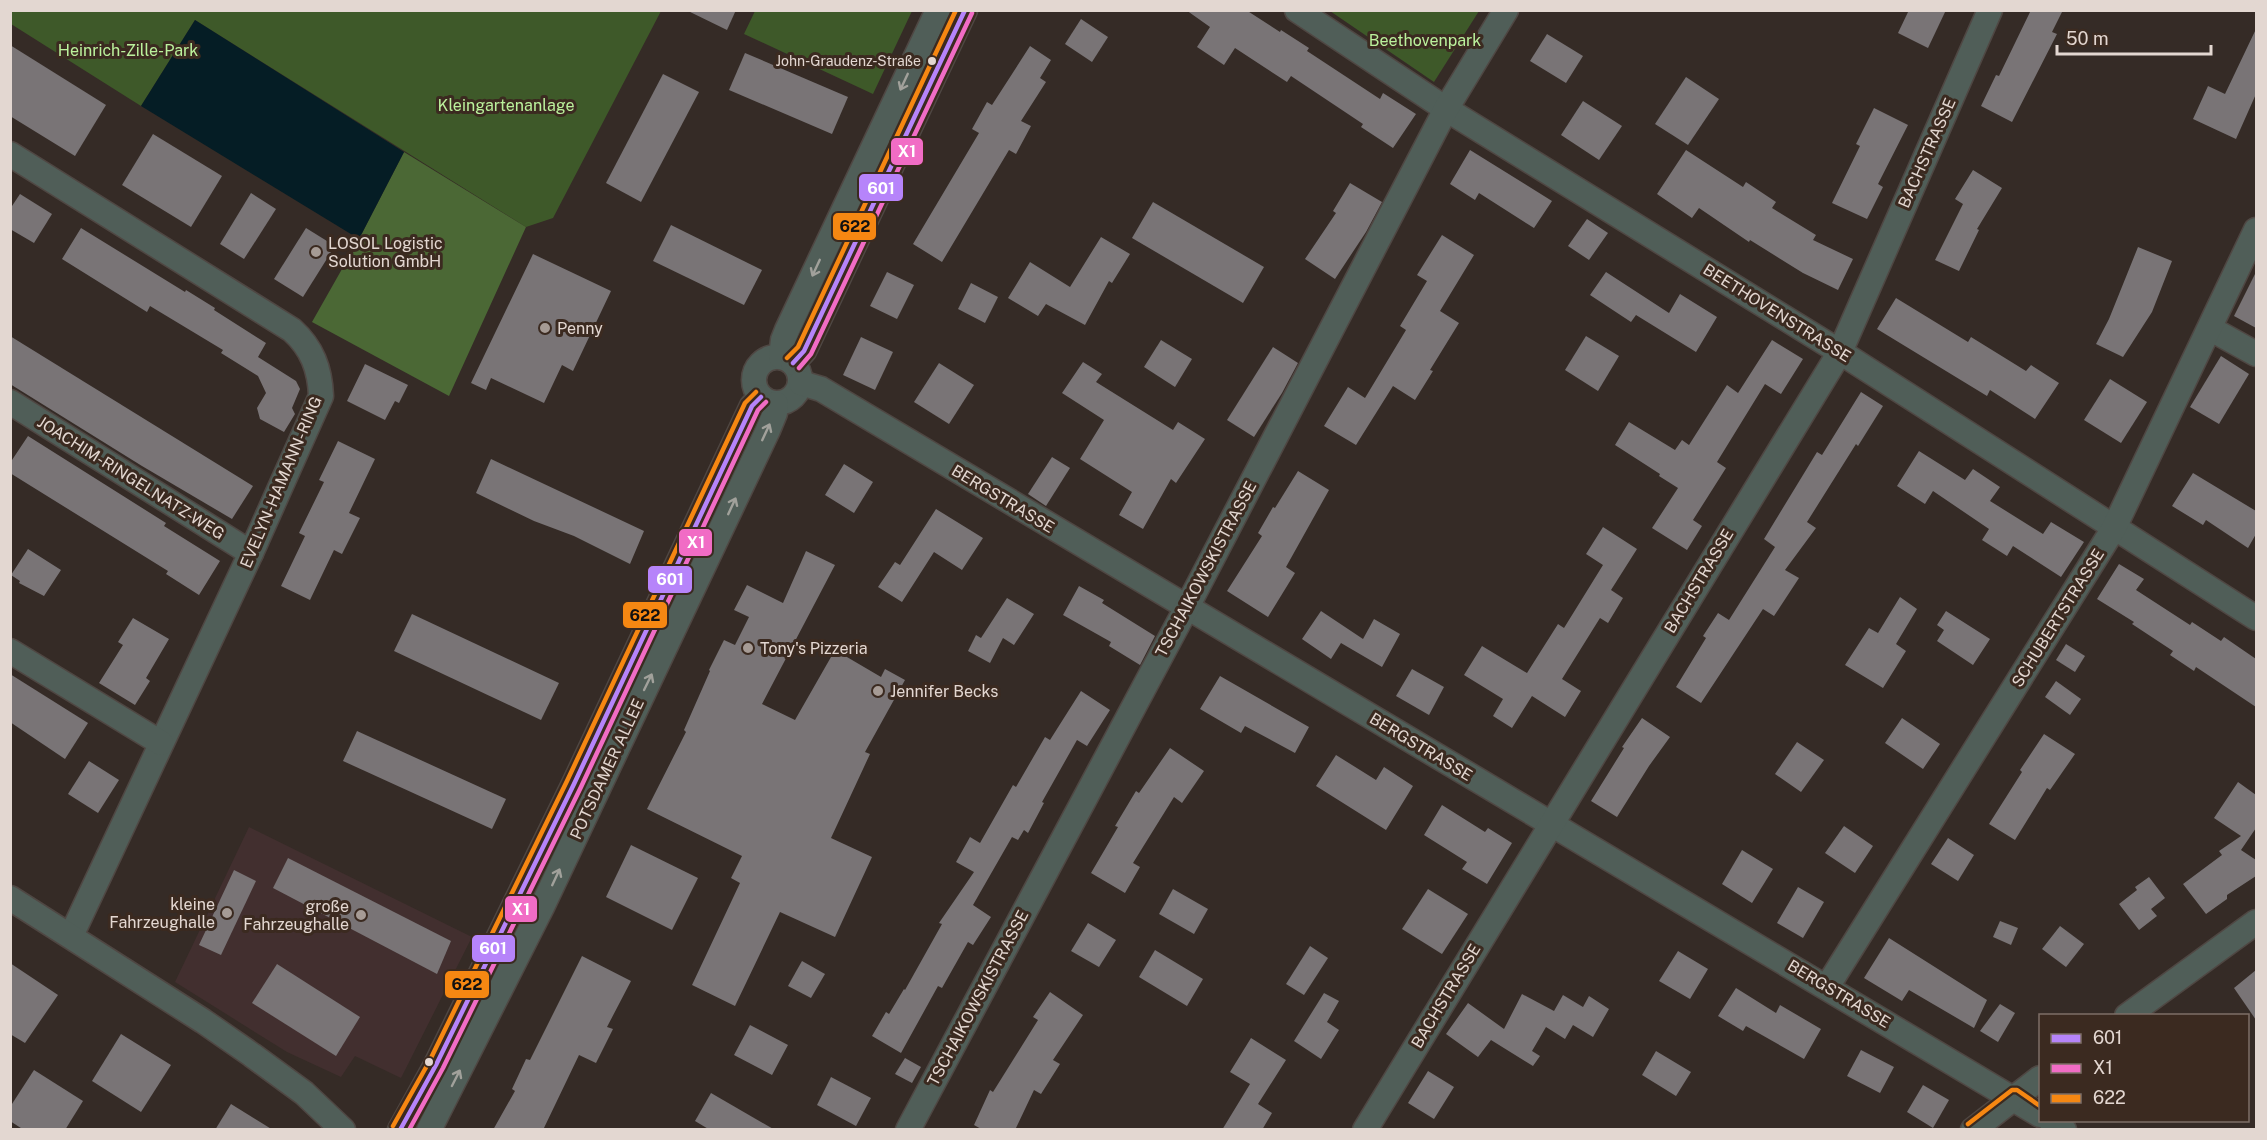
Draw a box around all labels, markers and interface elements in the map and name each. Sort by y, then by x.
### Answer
scale bar [2057,18,2212,56]
text: 50 m [2066,28,2109,49]
park label: Beethovenpark [1369,31,1481,50]
park label: Heinrich-Zille-Park [58,41,198,60]
place label: John-Graudenz-Straße [776,53,921,69]
marker: John-Graudenz-Straße [926,55,938,67]
one-way arrow [897,73,909,91]
street label: BACHSTRASSE [1894,95,1960,211]
park label: Kleingartenanlage [437,96,575,115]
line badge: X1 [890,137,924,166]
text: X1 [898,142,916,161]
line badge: 601 [858,173,904,202]
text: 601 [867,179,895,198]
line badge: 622 [832,212,877,241]
text: 622 [840,217,870,236]
place label: LOSOL Logistic Solution GmbH [328,234,443,271]
marker: LOSOL Logistic Solution GmbH [309,245,323,259]
one-way arrow [810,258,822,276]
street label: BEETHOVENSTRASSE [1700,260,1854,366]
place label: Penny [557,319,603,338]
marker: Penny [538,321,552,335]
street label: EVELYN-HAMANN-RING [236,393,326,571]
street label: JOACHIM-RINGELNATZ-WEG [34,412,228,544]
one-way arrow [761,424,773,442]
street label: BERGSTRASSE [948,461,1058,537]
street label: TSCHAIKOWSKISTRASSE [1152,478,1260,660]
one-way arrow [726,498,738,516]
street label: BACHSTRASSE [1660,525,1738,637]
line badge: X1 [678,528,713,557]
text: X1 [687,533,705,552]
street label: SCHUBERTSTRASSE [2008,545,2108,691]
line badge: 601 [647,565,693,594]
text: 601 [656,570,684,589]
line badge: 622 [622,601,668,629]
text: 622 [630,606,660,625]
place label: Tony's Pizzeria [760,639,868,658]
marker: Tony's Pizzeria [741,641,755,655]
one-way arrow [643,674,655,692]
place label: Jennifer Becks [890,682,998,701]
marker: Jennifer Becks [871,684,885,698]
street label: POTSDAMER ALLEE [566,696,648,842]
street label: BERGSTRASSE [1366,709,1476,785]
one-way arrow [551,869,563,887]
place label: kleine Fahrzeughalle [109,895,215,932]
line badge: X1 [504,895,538,923]
place label: große Fahrzeughalle [243,897,349,934]
text: X1 [512,900,530,919]
marker: kleine Fahrzeughalle [220,906,234,920]
street label: TSCHAIKOWSKISTRASSE [924,907,1032,1089]
marker: große Fahrzeughalle [354,908,368,922]
line badge: 601 [471,934,516,963]
text: 601 [479,939,507,958]
street label: BACHSTRASSE [1407,940,1485,1052]
street label: BERGSTRASSE [1784,956,1894,1032]
line badge: 622 [444,970,490,999]
text: 622 [452,975,482,994]
legend [2039,1014,2249,1122]
text: 601 [2093,1027,2122,1048]
unlabelled marker [423,1056,435,1068]
text: X1 [2093,1057,2113,1078]
one-way arrow [451,1069,463,1087]
text: 622 [2093,1087,2126,1108]

